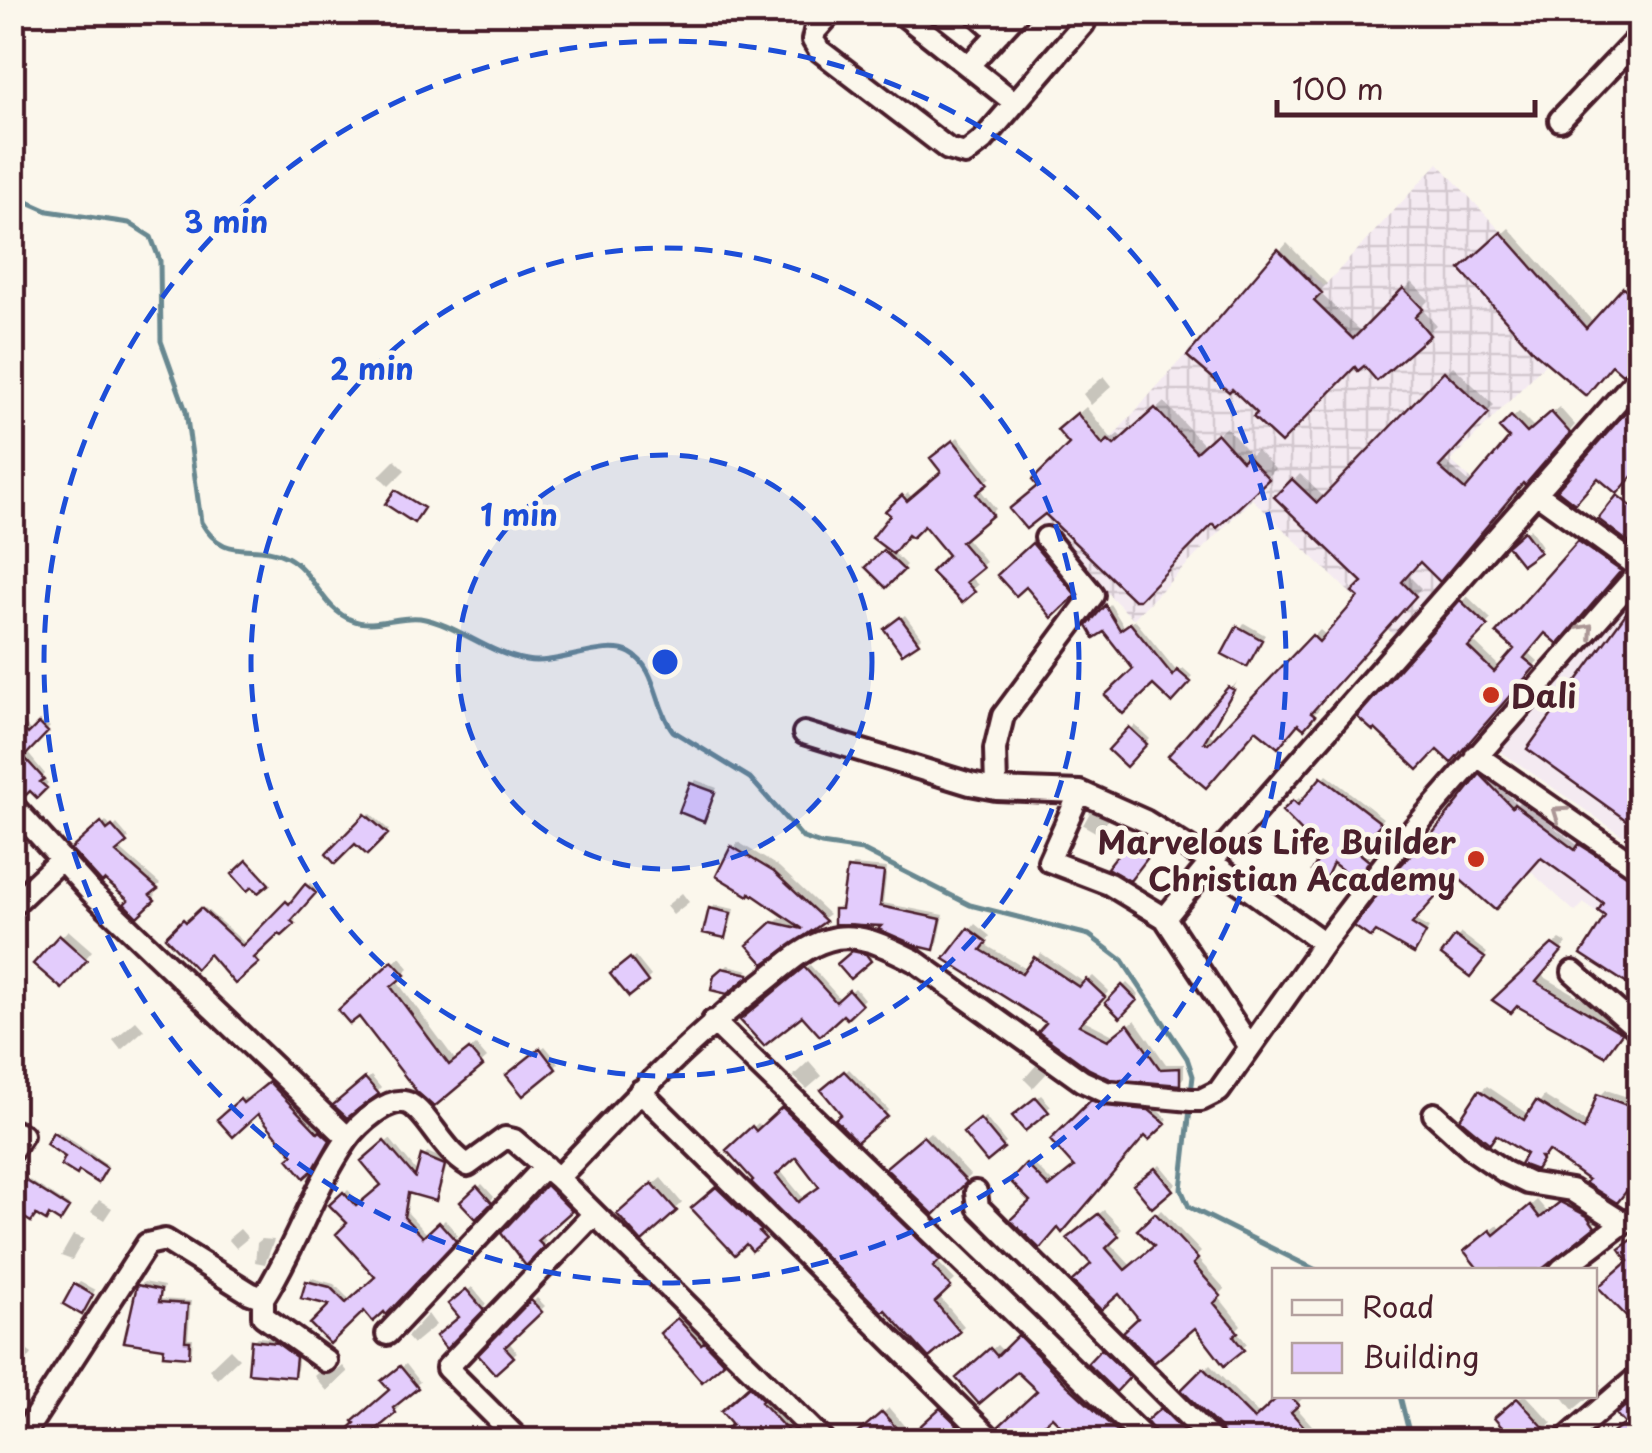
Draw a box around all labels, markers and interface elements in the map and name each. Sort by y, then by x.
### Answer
scale bar [1277,55,1534,117]
text: 100 m [1292,65,1384,110]
text: 3 min [184,198,268,243]
text: 2 min [330,345,414,390]
text: 1 min [480,491,558,536]
one-way arrow [1575,623,1593,642]
centre of rings [647,644,683,680]
place label: Dali [1511,671,1576,719]
marker: Dali [1480,684,1502,706]
one-way arrow [1552,807,1571,825]
place label: Marvelous Life Builder Christian Academy [1098,817,1457,902]
marker: Marvelous Life Builder Christian Academy [1465,848,1487,870]
legend [1272,1268,1597,1398]
text: Road [1362,1283,1435,1328]
text: Building [1362,1333,1479,1378]

